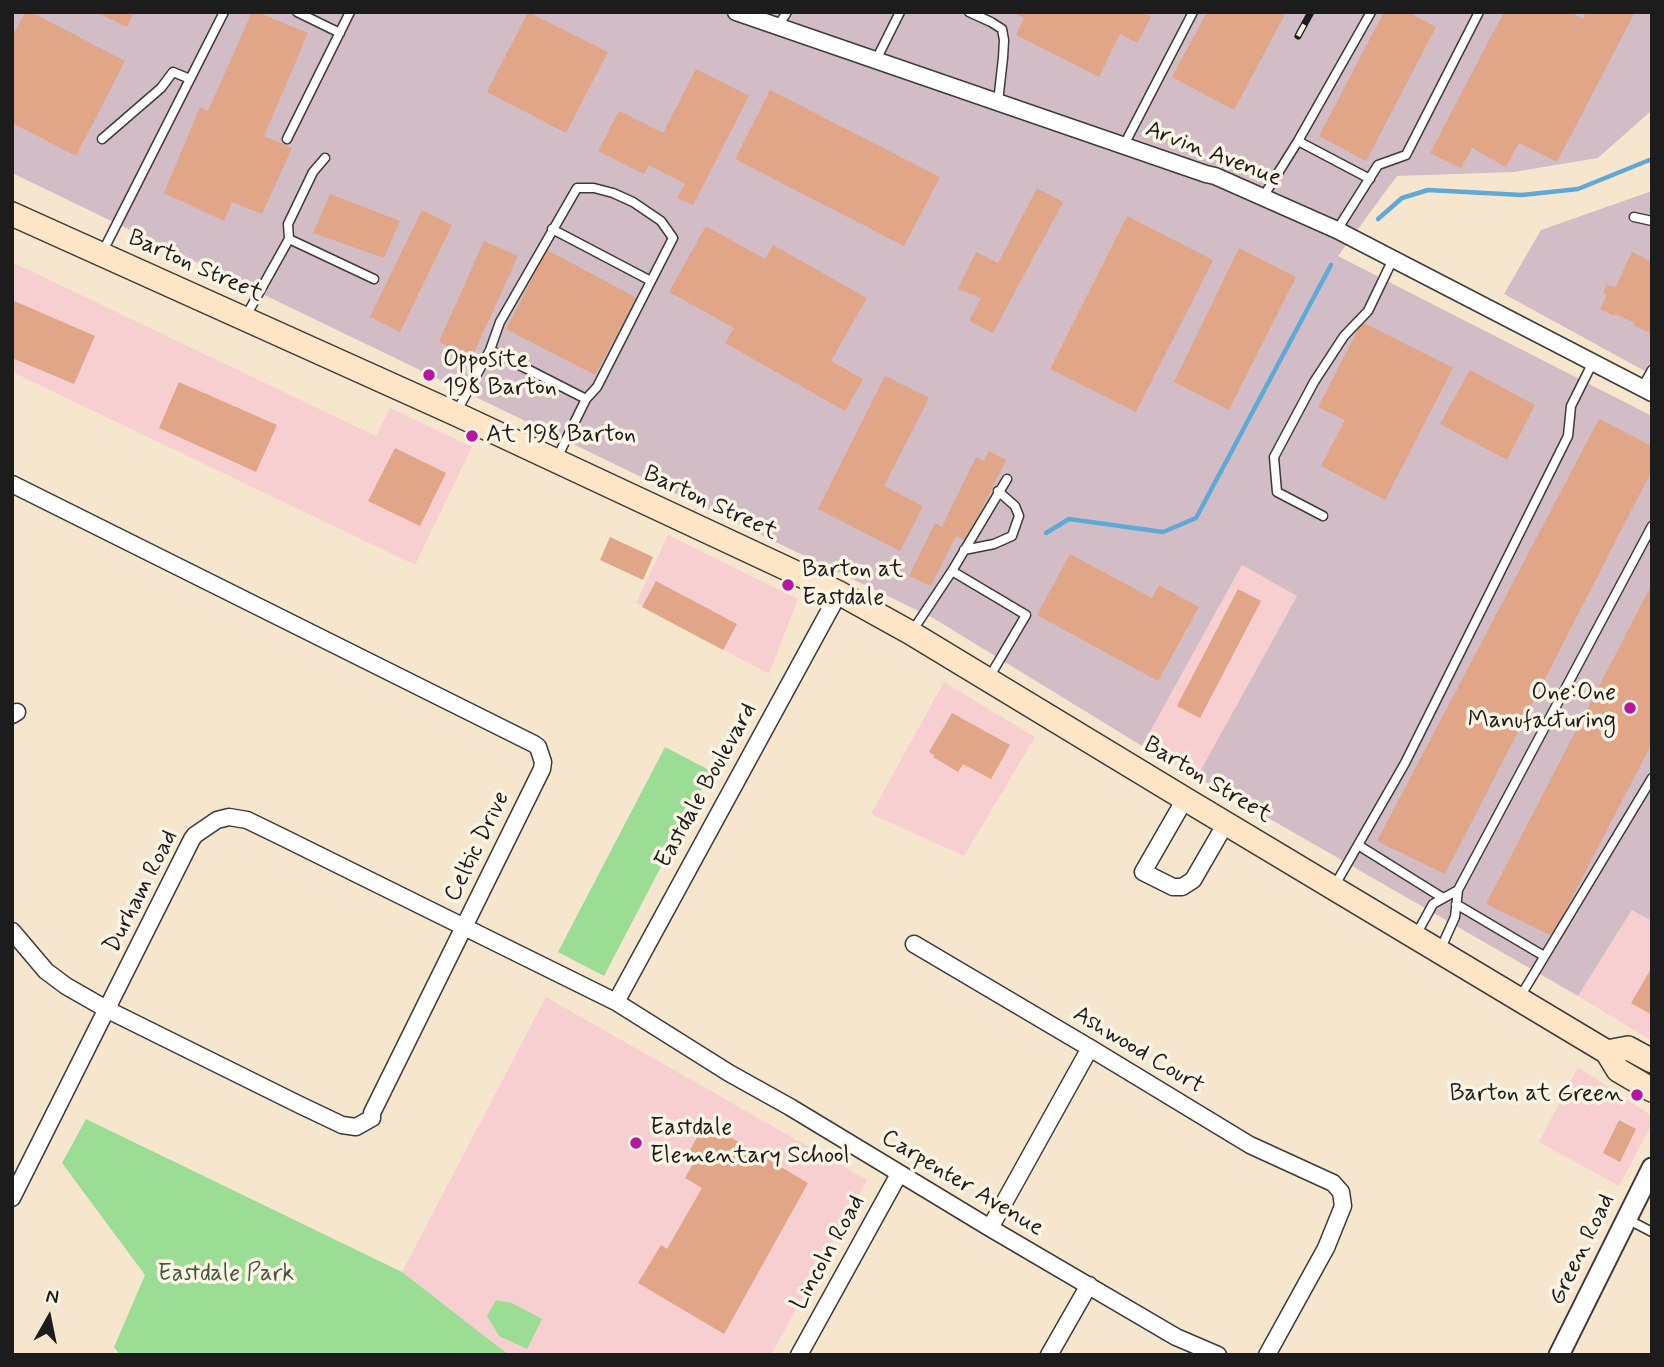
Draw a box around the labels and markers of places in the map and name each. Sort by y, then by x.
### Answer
place label: Opposite 198 Barton [443,347,557,403]
marker: Opposite 198 Barton [421,367,437,383]
place label: At 198 Barton [486,422,636,450]
marker: At 198 Barton [464,428,480,444]
place label: Barton at Eastdale [802,557,903,613]
marker: Barton at Eastdale [780,577,796,593]
place label: One:One Manufacturing [1468,680,1616,736]
marker: One:One Manufacturing [1622,700,1638,716]
place label: Barton at Green [1449,1081,1623,1109]
marker: Barton at Green [1629,1087,1645,1103]
place label: Eastdale Elementary School [650,1115,849,1171]
marker: Eastdale Elementary School [628,1135,644,1151]

